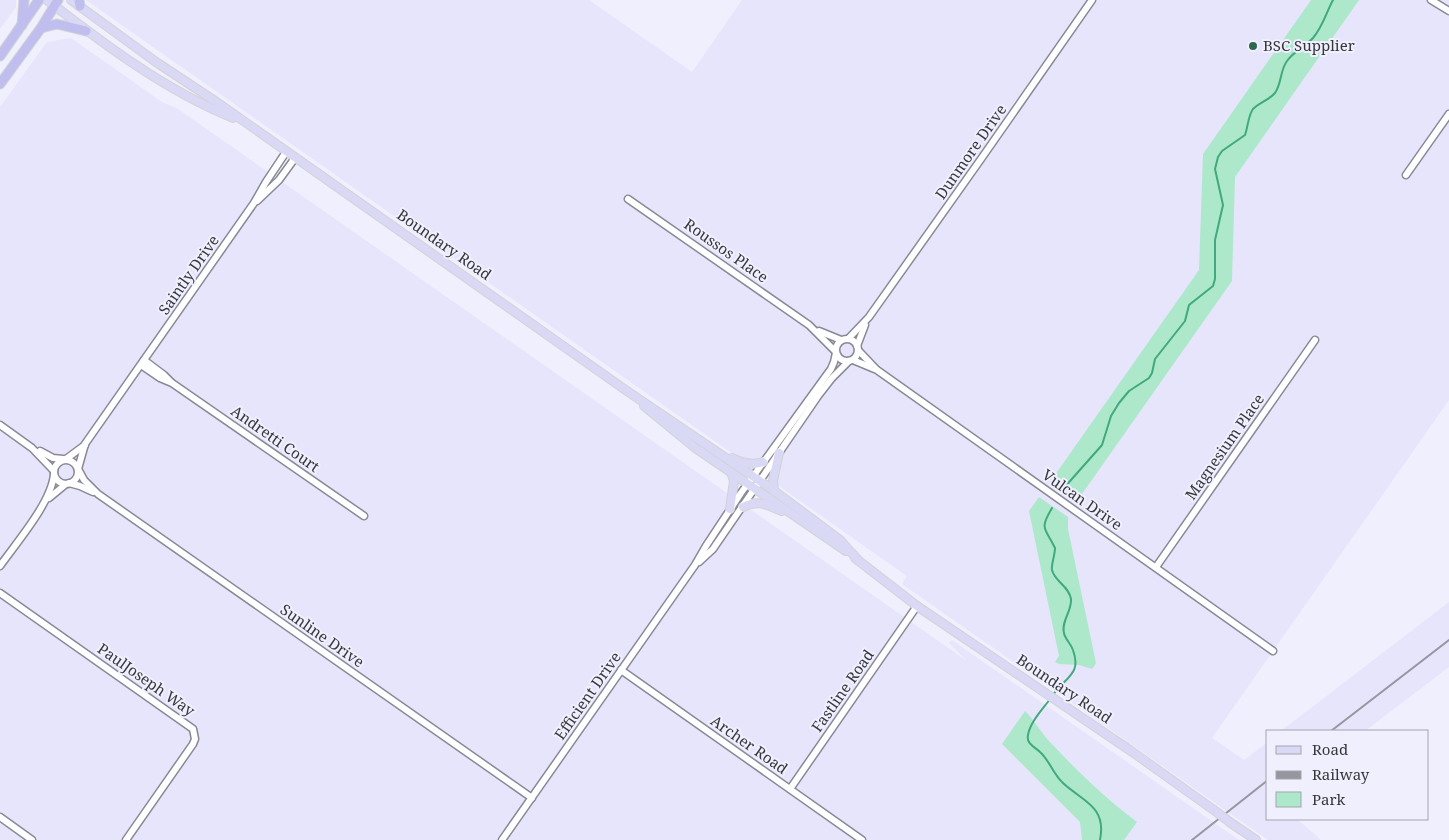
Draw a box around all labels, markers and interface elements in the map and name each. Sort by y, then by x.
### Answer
place label: BSC Supplier [1263,35,1355,55]
marker: BSC Supplier [1247,40,1259,52]
street label: Dunmore Drive [930,100,1010,203]
street label: Boundary Road [393,204,496,284]
street label: Roussos Place [681,214,773,287]
street label: Saintly Drive [153,231,223,318]
street label: Magnesium Place [1180,389,1268,503]
street label: Andretti Court [227,400,324,476]
street label: Vulcan Drive [1039,464,1126,534]
street label: Sunline Drive [277,599,368,671]
street label: PaulJoseph Way [94,638,200,720]
street label: Fastline Road [806,645,878,735]
street label: Efficient Drive [549,648,625,743]
street label: Boundary Road [1013,649,1116,727]
street label: Archer Road [707,710,792,778]
legend [1266,730,1429,820]
text: Road [1312,739,1348,759]
text: Railway [1312,764,1370,784]
text: Park [1312,789,1346,809]

